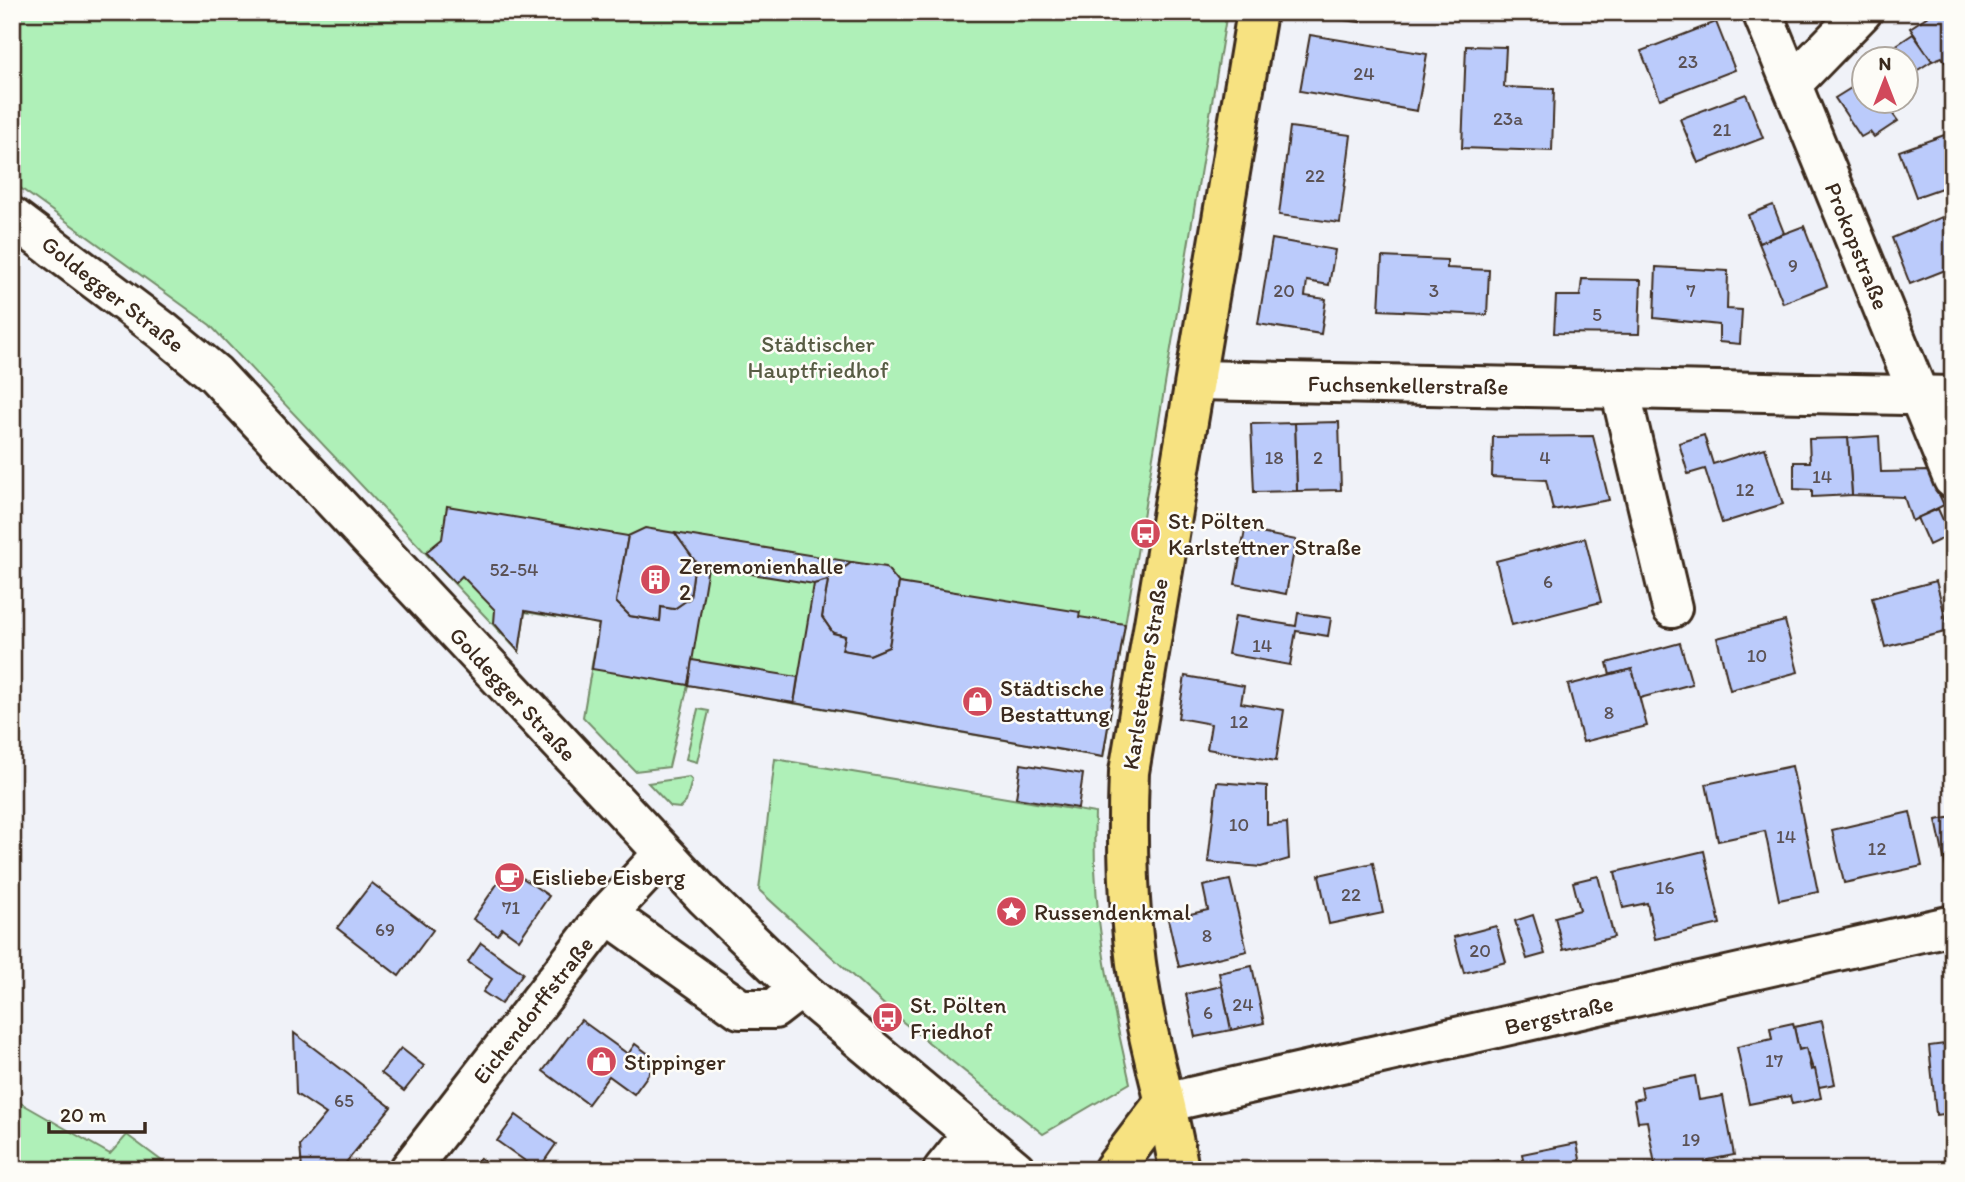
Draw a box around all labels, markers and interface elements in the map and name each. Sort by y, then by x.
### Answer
north arrow [1850,46,1920,116]
house number: 23 [1678,50,1698,73]
text: N [1879,52,1891,75]
house number: 24 [1353,62,1375,85]
house number: 23a [1493,107,1523,130]
house number: 21 [1713,118,1732,141]
house number: 22 [1305,164,1325,187]
street label: Prokopstraße [1819,178,1895,314]
street label: Goldegger Straße [36,230,190,358]
house number: 9 [1788,254,1798,277]
house number: 20 [1273,279,1295,302]
house number: 3 [1429,279,1439,302]
house number: 7 [1686,279,1696,302]
house number: 5 [1592,303,1602,326]
park label: Städtischer Hauptfriedhof [748,330,889,384]
street label: Fuchsenkellerstraße [1307,369,1509,401]
house number: 18 [1264,446,1284,469]
house number: 2 [1313,446,1323,469]
house number: 4 [1539,446,1551,469]
house number: 14 [1812,465,1832,488]
house number: 12 [1736,478,1754,501]
place label: St. Pölten Karlstettner Straße [1168,507,1362,561]
bus stop icon: St. Pölten Karlstettner Straße [1128,517,1162,551]
place label: Zeremonienhalle 2 [679,552,844,606]
house number: 52-54 [490,558,538,581]
building icon: Zeremonienhalle 2 [639,562,673,596]
house number: 6 [1543,570,1553,593]
street label: Karlstettner Straße [1116,576,1174,772]
street label: Goldegger Straße [444,621,582,767]
house number: 14 [1252,634,1272,657]
house number: 10 [1747,644,1767,667]
place label: Städtische Bestattung [1000,674,1110,728]
shop icon: Städtische Bestattung [960,684,994,718]
house number: 8 [1604,701,1614,724]
house number: 12 [1230,710,1248,733]
house number: 10 [1229,813,1249,836]
house number: 14 [1776,825,1796,848]
house number: 12 [1868,837,1886,860]
cafe icon: Eisliebe Eisberg [492,860,526,894]
place label: Eisliebe Eisberg [532,863,685,891]
house number: 16 [1656,876,1674,899]
house number: 22 [1341,883,1361,906]
place icon: Russendenkmal [994,895,1028,929]
house number: 71 [502,896,520,919]
place label: Russendenkmal [1034,898,1191,926]
house number: 69 [375,918,395,941]
house number: 8 [1202,924,1212,947]
street label: Eichendorffstraße [467,931,599,1089]
house number: 20 [1469,939,1491,962]
street label: Bergstraße [1502,989,1616,1041]
place label: St. Pölten Friedhof [910,991,1006,1045]
house number: 24 [1232,993,1254,1016]
bus stop icon: St. Pölten Friedhof [870,1001,904,1035]
house number: 6 [1203,1001,1213,1024]
shop icon: Stippinger [584,1045,618,1079]
place label: Stippinger [624,1048,726,1076]
house number: 17 [1765,1049,1783,1072]
house number: 65 [334,1089,354,1112]
scale bar [49,1091,145,1135]
text: 20 m [60,1102,107,1127]
house number: 19 [1682,1128,1700,1151]

